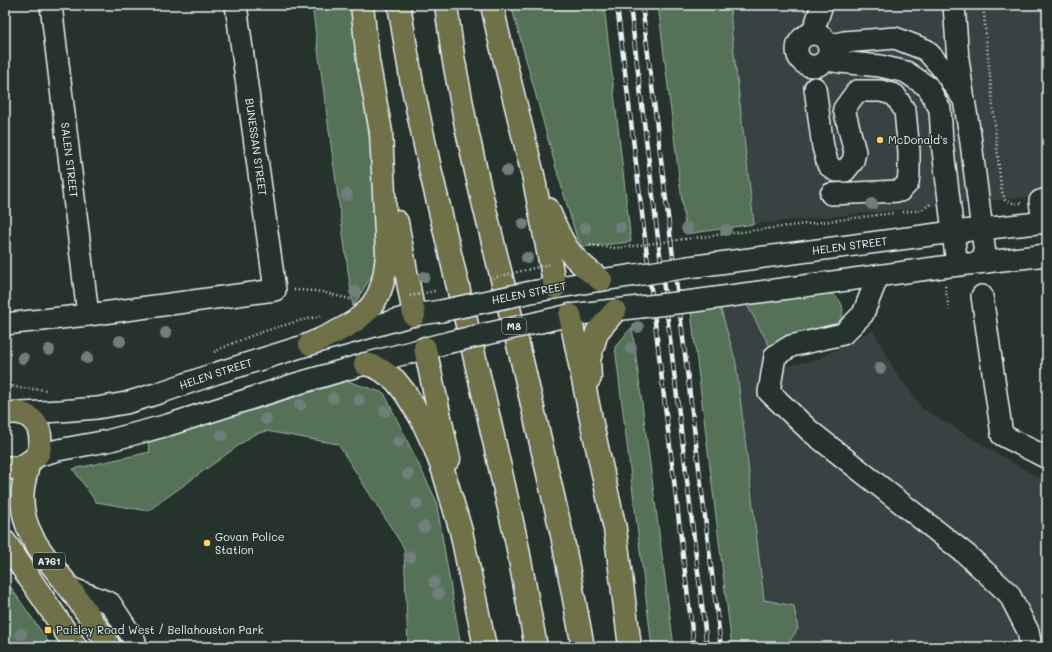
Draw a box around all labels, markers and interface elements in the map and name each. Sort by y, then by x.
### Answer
street label: BUNESSAN STREET [242,97,271,197]
street label: SALEN STREET [58,121,82,198]
place label: McDonald's [888,132,948,147]
marker: McDonald's [875,135,885,145]
street label: HELEN STREET [811,233,888,258]
street label: HELEN STREET [490,278,568,307]
road number: M8 [502,318,526,334]
street label: HELEN STREET [177,354,254,392]
place label: Govan Police Station [215,529,285,557]
marker: Govan Police Station [202,538,212,548]
road number: A761 [33,553,65,569]
place label: Paisley Road West / Bellahouston Park [56,622,264,637]
marker: Paisley Road West / Bellahouston Park [43,625,53,635]

